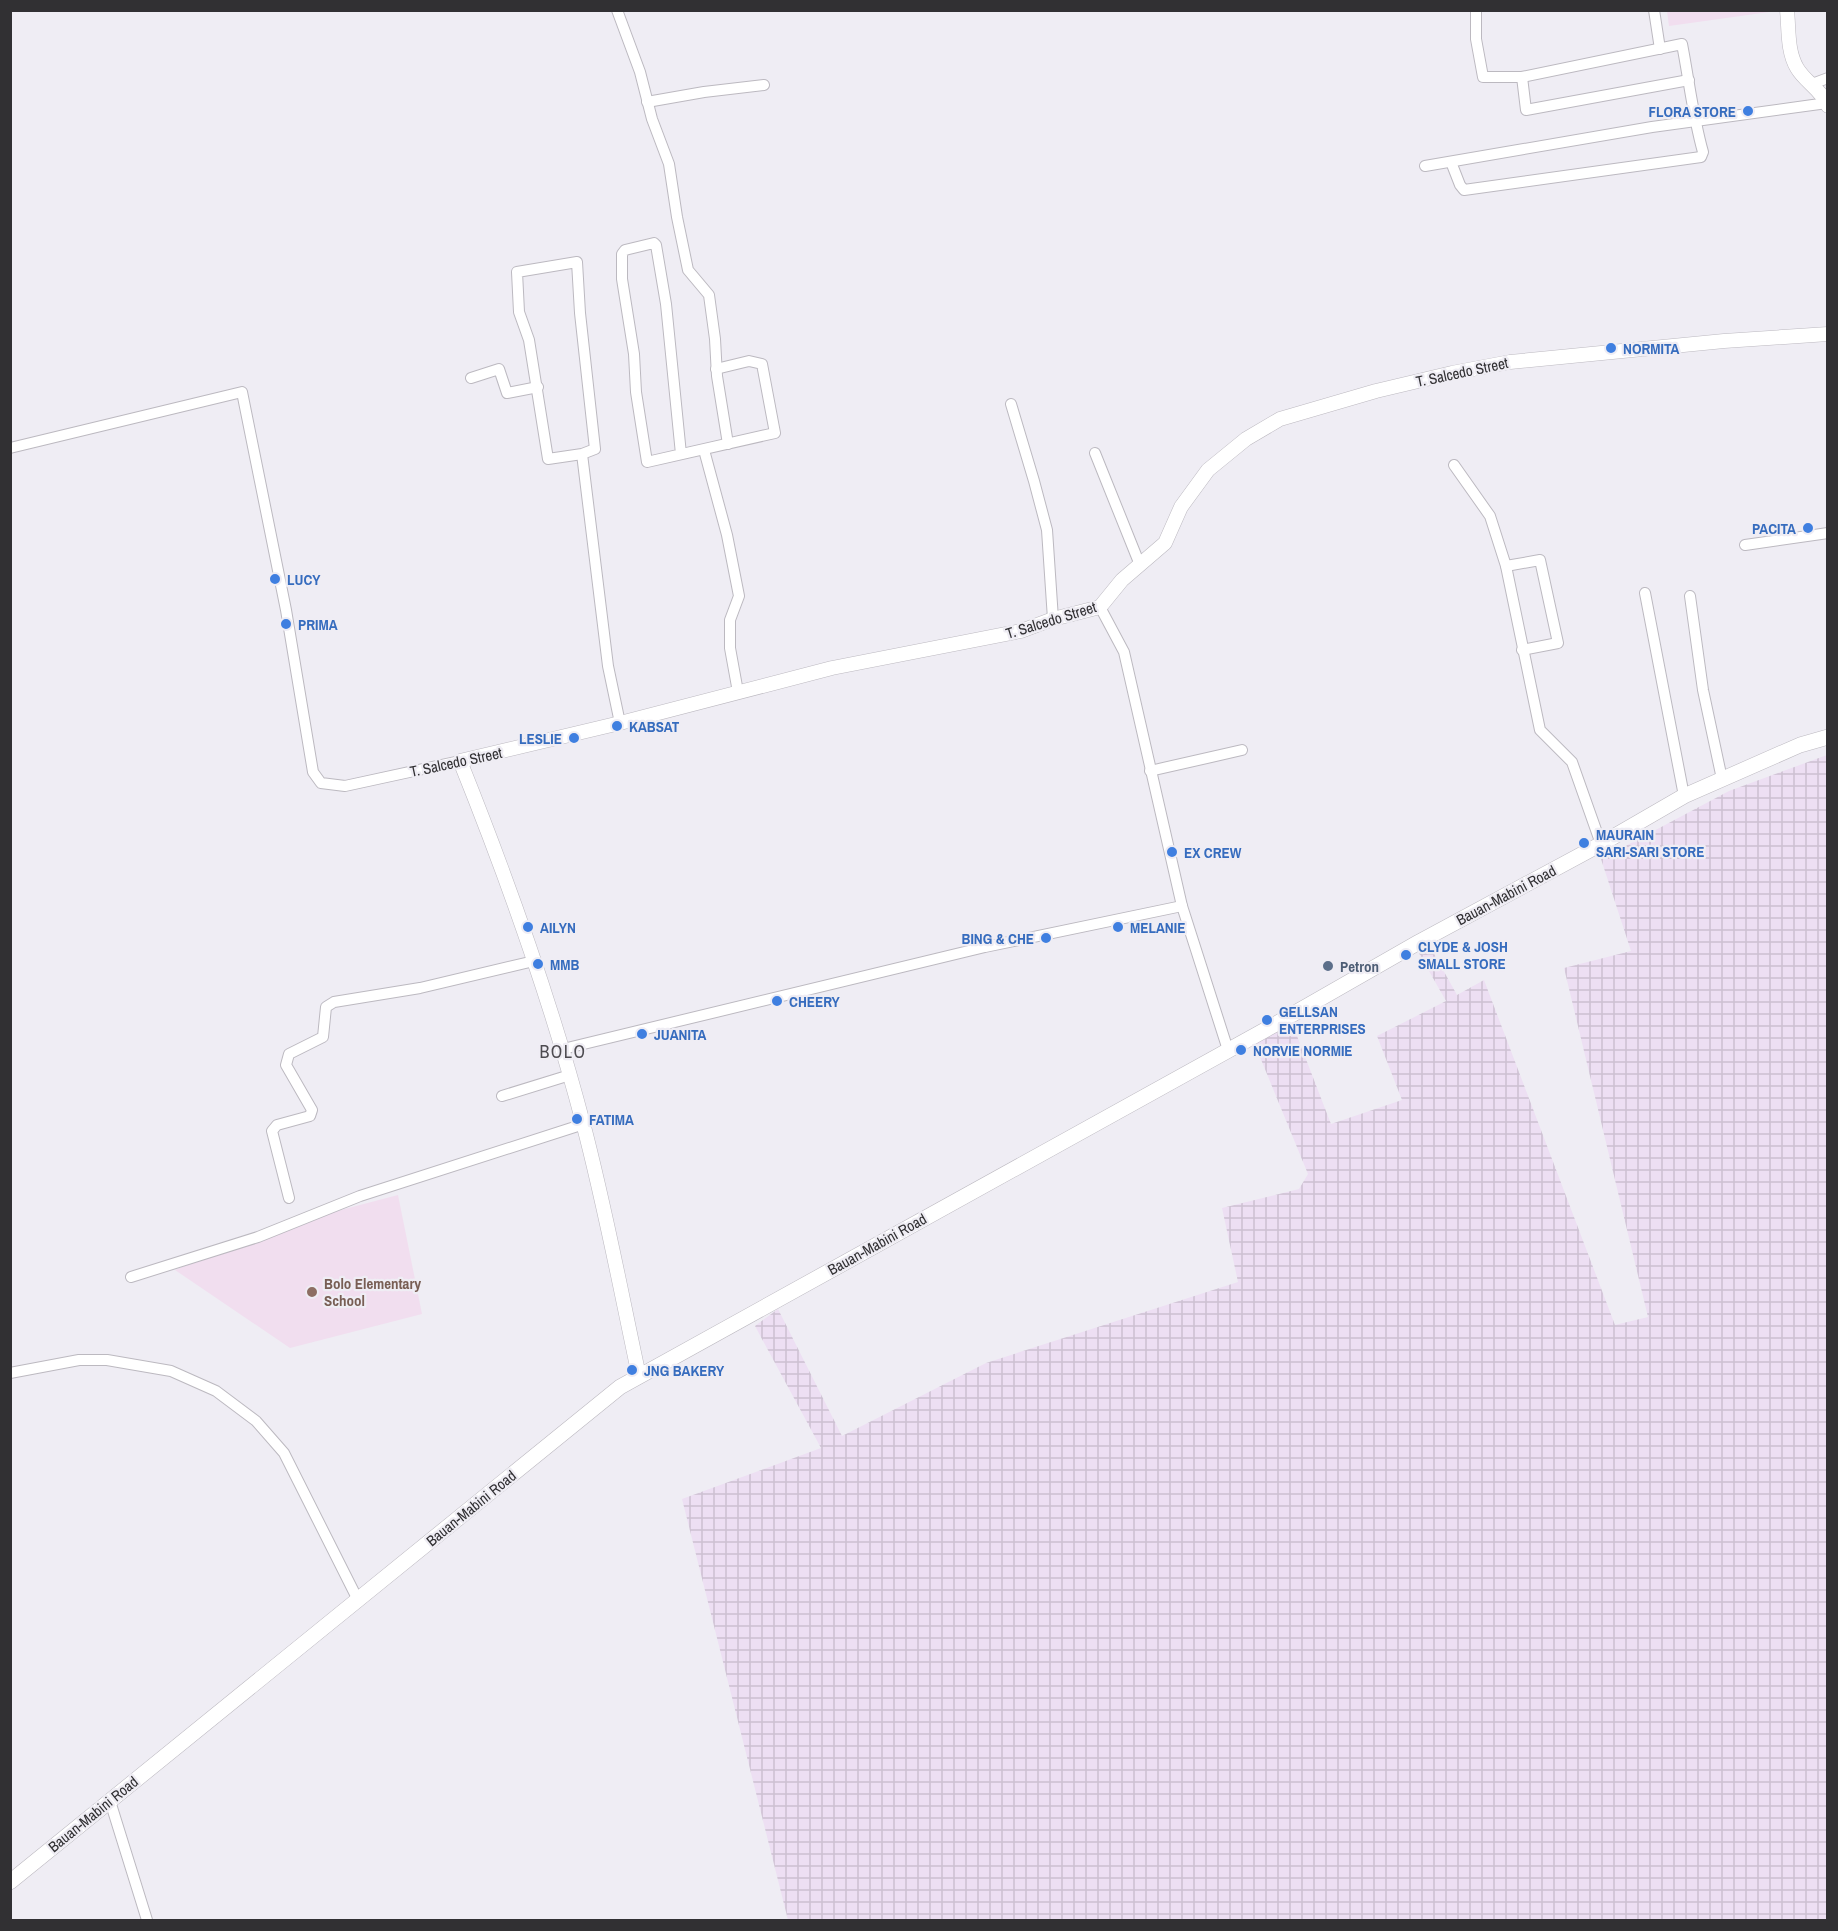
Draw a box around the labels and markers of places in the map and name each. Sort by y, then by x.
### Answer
place label: FLORA STORE [1649,101,1736,122]
marker: FLORA STORE [1741,104,1755,118]
place label: NORMITA [1623,338,1680,359]
marker: NORMITA [1604,341,1618,355]
place label: PACITA [1752,518,1796,539]
marker: PACITA [1801,521,1815,535]
place label: LUCY [287,569,321,590]
marker: LUCY [268,572,282,586]
place label: PRIMA [298,614,338,635]
marker: PRIMA [279,617,293,631]
place label: KABSAT [629,716,680,737]
marker: KABSAT [610,719,624,733]
place label: LESLIE [519,728,562,749]
marker: LESLIE [567,731,581,745]
place label: MAURAIN SARI-SARI STORE [1596,824,1704,862]
marker: MAURAIN SARI-SARI STORE [1577,836,1591,850]
place label: EX CREW [1184,842,1242,863]
marker: EX CREW [1165,845,1179,859]
place label: AILYN [540,917,576,938]
place label: MELANIE [1130,917,1185,938]
marker: AILYN [521,920,535,934]
marker: MELANIE [1111,920,1125,934]
place label: BING & CHE [962,928,1034,949]
marker: BING & CHE [1039,931,1053,945]
place label: CLYDE & JOSH SMALL STORE [1418,936,1508,974]
marker: CLYDE & JOSH SMALL STORE [1399,948,1413,962]
place label: MMB [550,954,579,975]
place label: Petron [1340,956,1379,977]
marker: MMB [531,957,545,971]
marker: Petron [1321,959,1335,973]
place label: CHEERY [789,991,841,1012]
marker: CHEERY [770,994,784,1008]
place label: GELLSAN ENTERPRISES [1279,1001,1366,1039]
marker: GELLSAN ENTERPRISES [1260,1013,1274,1027]
place label: JUANITA [654,1024,707,1045]
marker: JUANITA [635,1027,649,1041]
place label: NORVIE NORMIE [1253,1040,1353,1061]
marker: NORVIE NORMIE [1234,1043,1248,1057]
place label: FATIMA [589,1109,634,1130]
marker: FATIMA [570,1112,584,1126]
place label: Bolo Elementary School [324,1273,421,1311]
marker: Bolo Elementary School [305,1285,319,1299]
place label: JNG BAKERY [644,1360,725,1381]
marker: JNG BAKERY [625,1363,639,1377]

